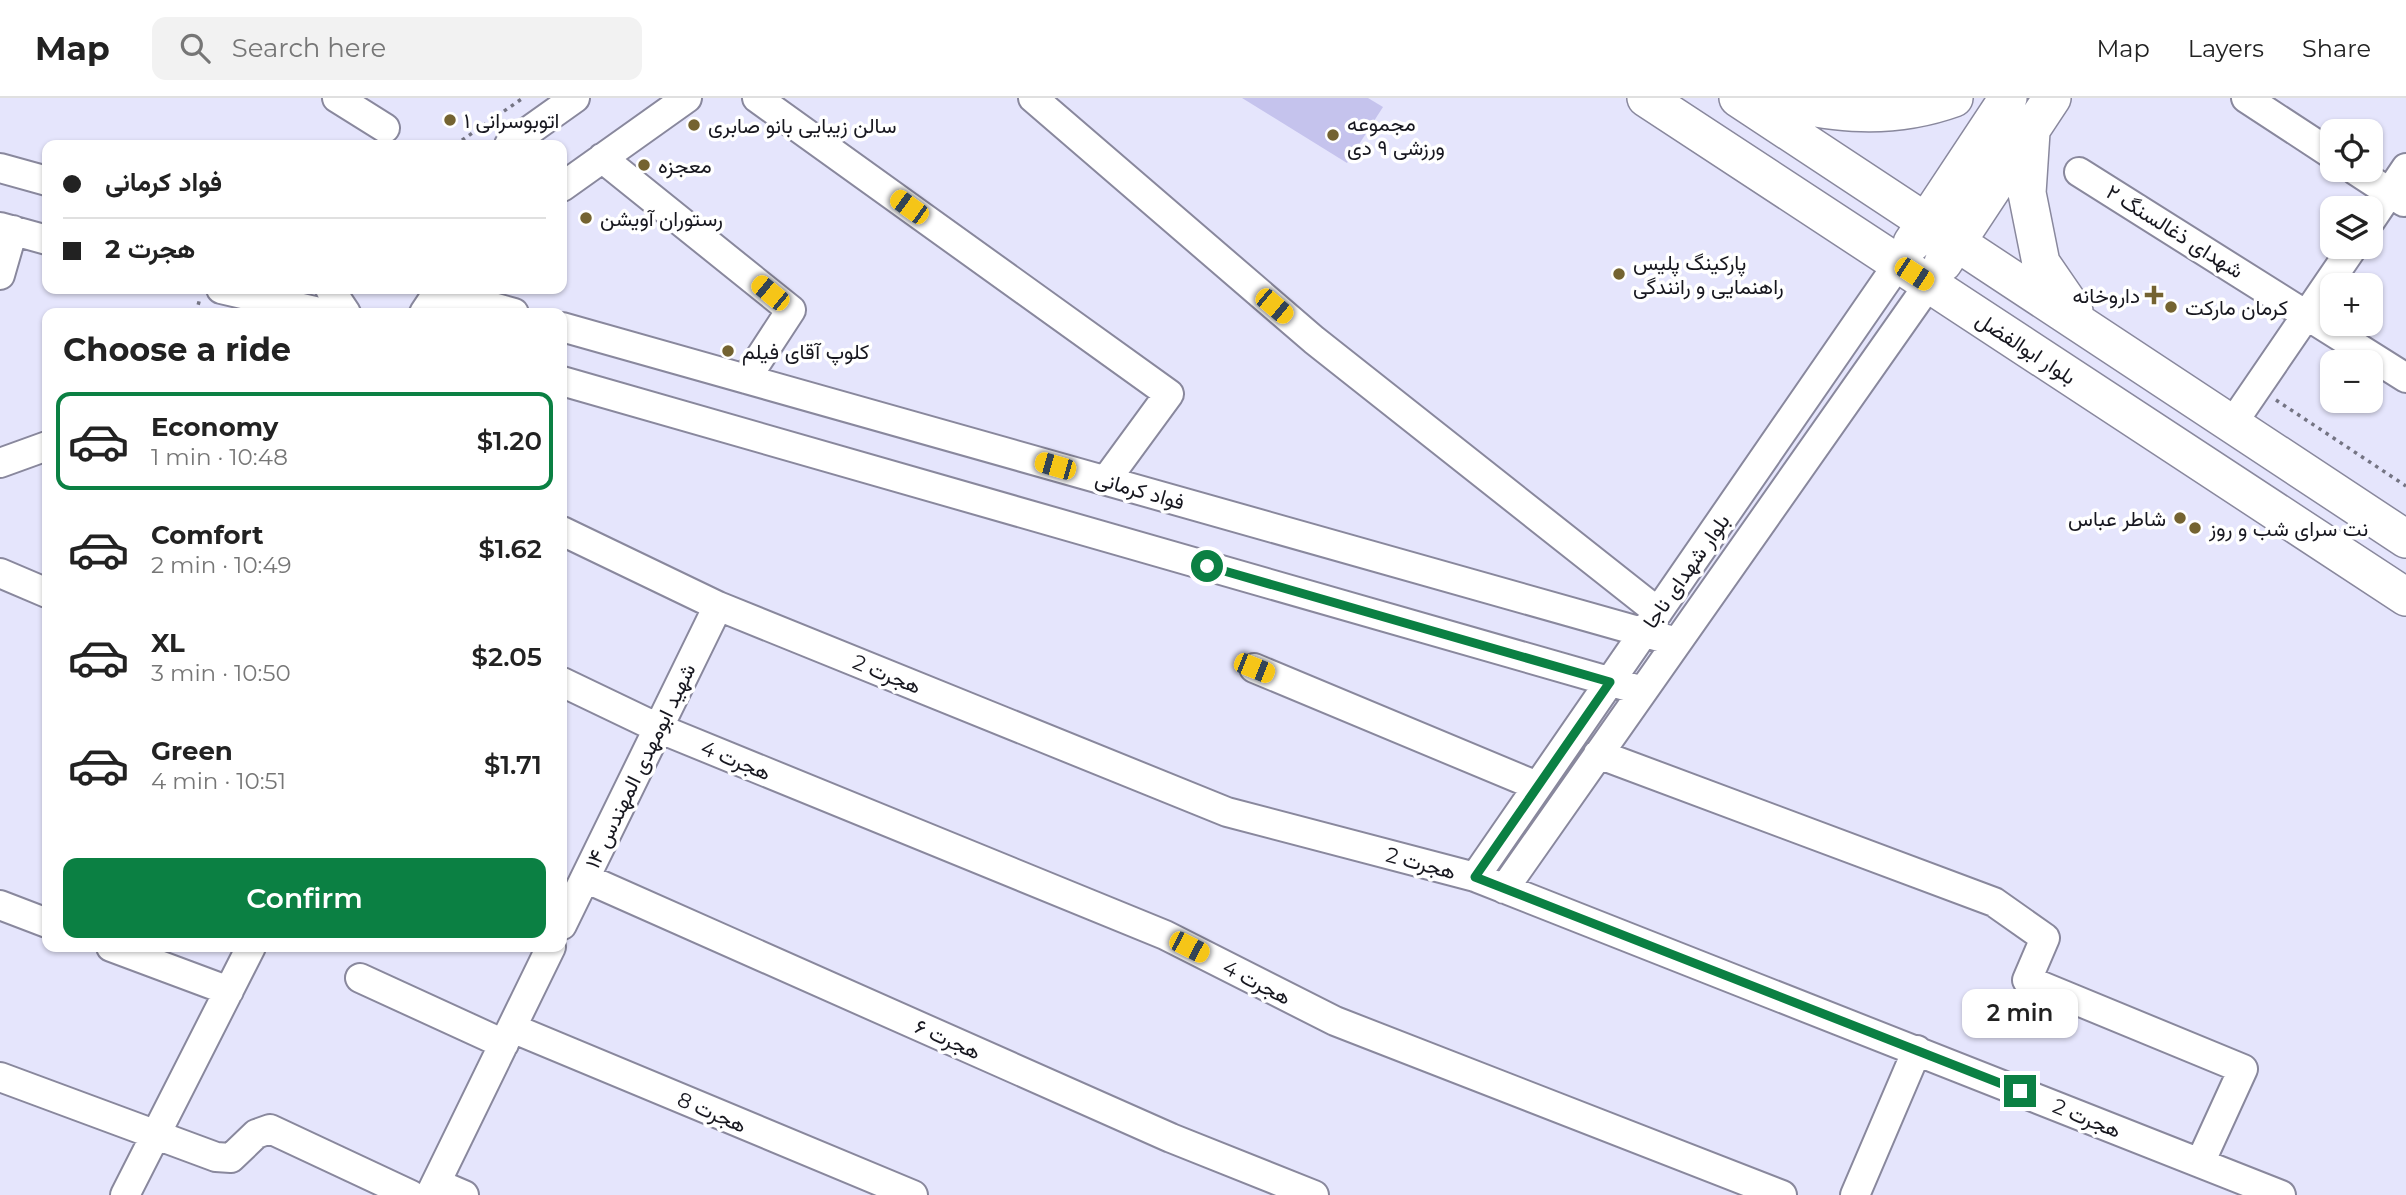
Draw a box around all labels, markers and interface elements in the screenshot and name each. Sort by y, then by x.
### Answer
search box [152,17,642,80]
text: Map [35,28,110,68]
icon: search [176,29,214,67]
text: Search here [232,32,386,64]
text: Map [2096,34,2150,63]
text: Layers [2188,34,2264,63]
text: Share [2302,34,2371,63]
place label: اتوبوسرانی ۱ [464,108,559,134]
place label: مجموعه ورزشی ۹ دی [1347,111,1445,161]
marker: اتوبوسرانی ۱ [442,112,458,128]
place label: سالن زیبایی بانو صابری [708,113,897,139]
marker: سالن زیبایی بانو صابری [686,117,702,133]
map controls [2320,119,2383,413]
button: locate [2320,119,2383,182]
marker: مجموعه ورزشی ۹ دی [1325,127,1341,143]
place label: معجزه [658,153,712,179]
marker: معجزه [636,157,652,173]
text: فواد کرمانی [105,166,222,198]
street label: شهدای ذغالسنگ ۲ [2101,179,2248,284]
car [886,186,933,228]
button: layers [2320,196,2383,259]
place label: رستوران آویشن [600,206,723,232]
marker: رستوران آویشن [578,210,594,226]
text: هجرت 2 [105,233,195,265]
place label: پارکینگ پلیس راهنمایی و رانندگی [1633,250,1784,300]
car [1891,254,1938,294]
marker: پارکینگ پلیس راهنمایی و رانندگی [1611,266,1627,282]
car [748,272,793,314]
button: + [2320,273,2383,336]
place label: داروخانه [2072,283,2140,309]
car [1252,284,1297,328]
marker: داروخانه [2146,287,2162,303]
place label: کرمان مارکت [2185,295,2288,321]
marker: کرمان مارکت [2163,299,2179,315]
street label: بلوار ابوالفضل [1971,307,2080,390]
text: Choose a ride [63,330,291,369]
place label: کلوپ آقای فیلم [742,339,869,366]
marker: کلوپ آقای فیلم [720,343,736,359]
button: − [2320,350,2383,413]
icon: car [67,410,130,473]
text: Economy [151,411,278,443]
text: $1.20 [477,425,542,457]
text: 1 min · 10:48 [151,443,288,471]
car [1032,450,1079,482]
street label: فواد کرمانی [1092,465,1187,516]
place label: شاطر عباس [2068,506,2166,532]
street label: بلوار شهدای ناجا [1637,509,1736,634]
marker: شاطر عباس [2172,510,2188,526]
place label: نت سرای شب و روز [2208,516,2368,542]
icon: car [67,518,130,581]
text: Comfort [151,519,263,551]
marker: نت سرای شب و روز [2187,520,2203,536]
text: $1.62 [479,533,542,565]
route start [1191,550,1223,582]
text: 2 min · 10:49 [151,551,292,579]
icon: car [67,626,130,689]
text: XL [151,627,185,659]
text: $2.05 [472,641,542,673]
street label: هجرت 2 [849,649,925,700]
car [1231,650,1278,686]
text: 3 min · 10:50 [151,659,291,687]
street label: شهید ابومهدی المهندس ۱۴ [579,659,701,873]
icon: car [67,734,130,797]
text: Green [151,735,233,767]
street label: هجرت 4 [697,735,775,786]
text: $1.71 [484,749,542,781]
text: 4 min · 10:51 [151,767,286,795]
street label: هجرت 2 [1383,842,1459,885]
button: Confirm [63,858,546,938]
car [1166,928,1213,966]
street label: هجرت 4 [1218,954,1295,1011]
callout: 2 min [1962,990,2078,1038]
text: 2 min [1987,999,2053,1027]
street label: هجرت ۶ [911,1013,985,1065]
route end [2004,1075,2036,1107]
street label: هجرت 8 [673,1086,750,1139]
street label: هجرت 2 [2049,1093,2125,1144]

